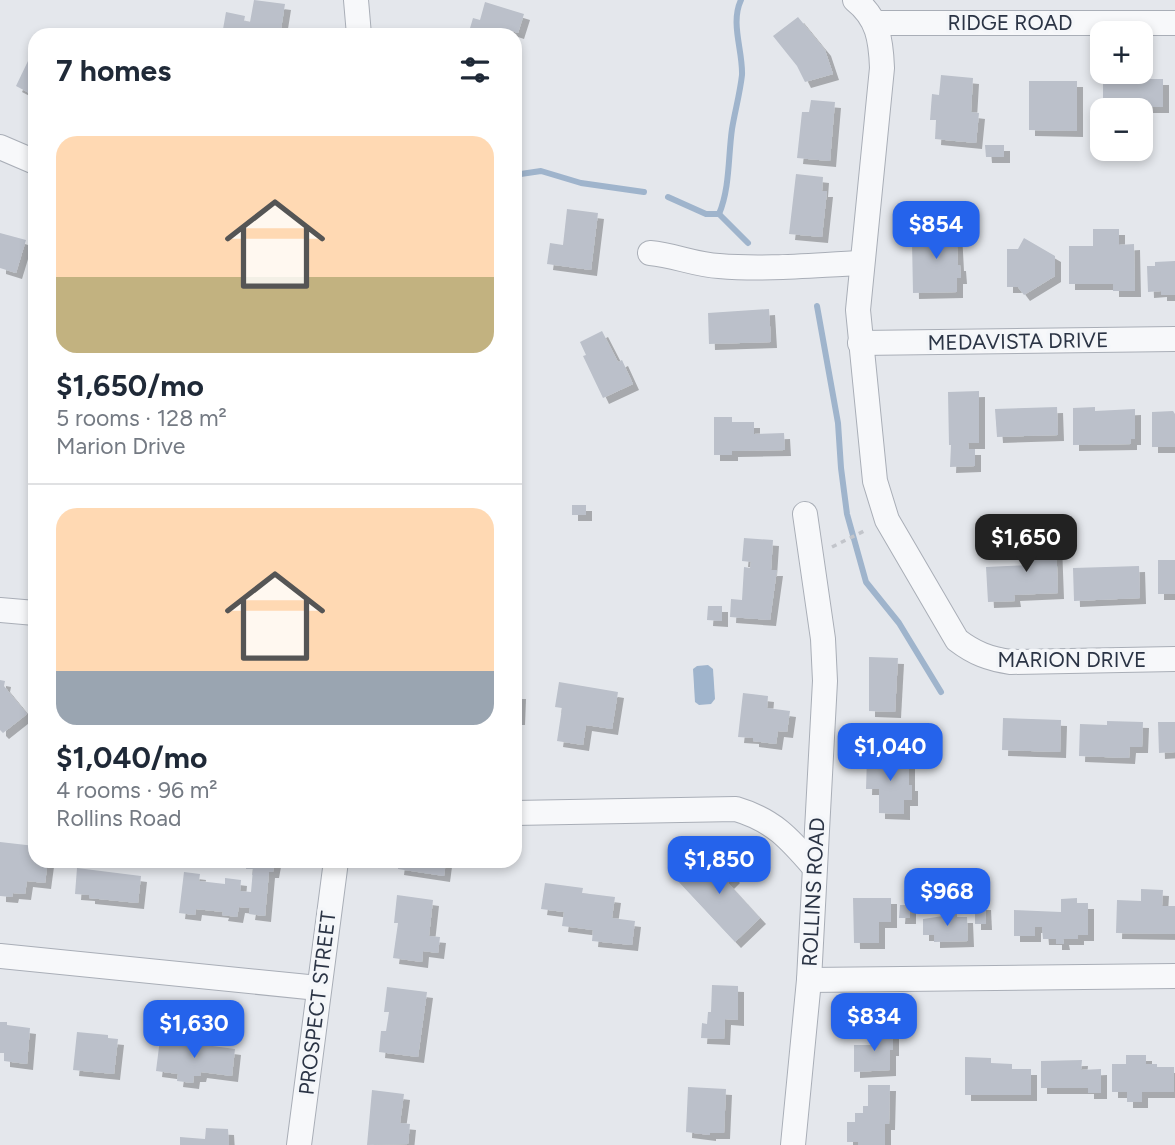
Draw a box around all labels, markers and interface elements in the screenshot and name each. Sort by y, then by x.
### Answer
street label: RIDGE ROAD [948,10,1072,35]
map controls [1090,21,1153,161]
button: + [1090,21,1153,84]
icon: filters [456,51,494,89]
text: 7 homes [56,52,171,89]
button: − [1090,98,1153,161]
icon: home [212,181,338,307]
pin: $854 [895,202,977,261]
text: $854 [909,210,963,238]
street label: MEDAVISTA DRIVE [927,327,1109,355]
text: $1,650/mo [56,367,204,404]
text: 5 rooms · 128 m² [56,404,227,432]
text: Marion Drive [56,432,185,460]
pin: $1,650 [969,514,1083,574]
text: $1,650 [991,523,1061,551]
icon: home [212,553,338,679]
street label: MARION DRIVE [998,647,1146,672]
pin: $1,040 [833,724,947,783]
text: $1,040 [854,732,926,760]
text: $1,040/mo [56,739,207,776]
text: 4 rooms · 96 m² [56,776,218,804]
text: Rollins Road [56,804,181,832]
street label: ROLLINS ROAD [797,817,829,967]
pin: $1,850 [662,836,776,896]
text: $1,850 [684,845,754,873]
pin: $968 [906,869,988,928]
text: $968 [920,877,974,905]
street label: PROSPECT STREET [293,909,341,1096]
pin: $834 [833,993,915,1053]
pin: $1,630 [137,1000,251,1060]
text: $834 [847,1002,901,1030]
text: $1,630 [159,1009,229,1037]

